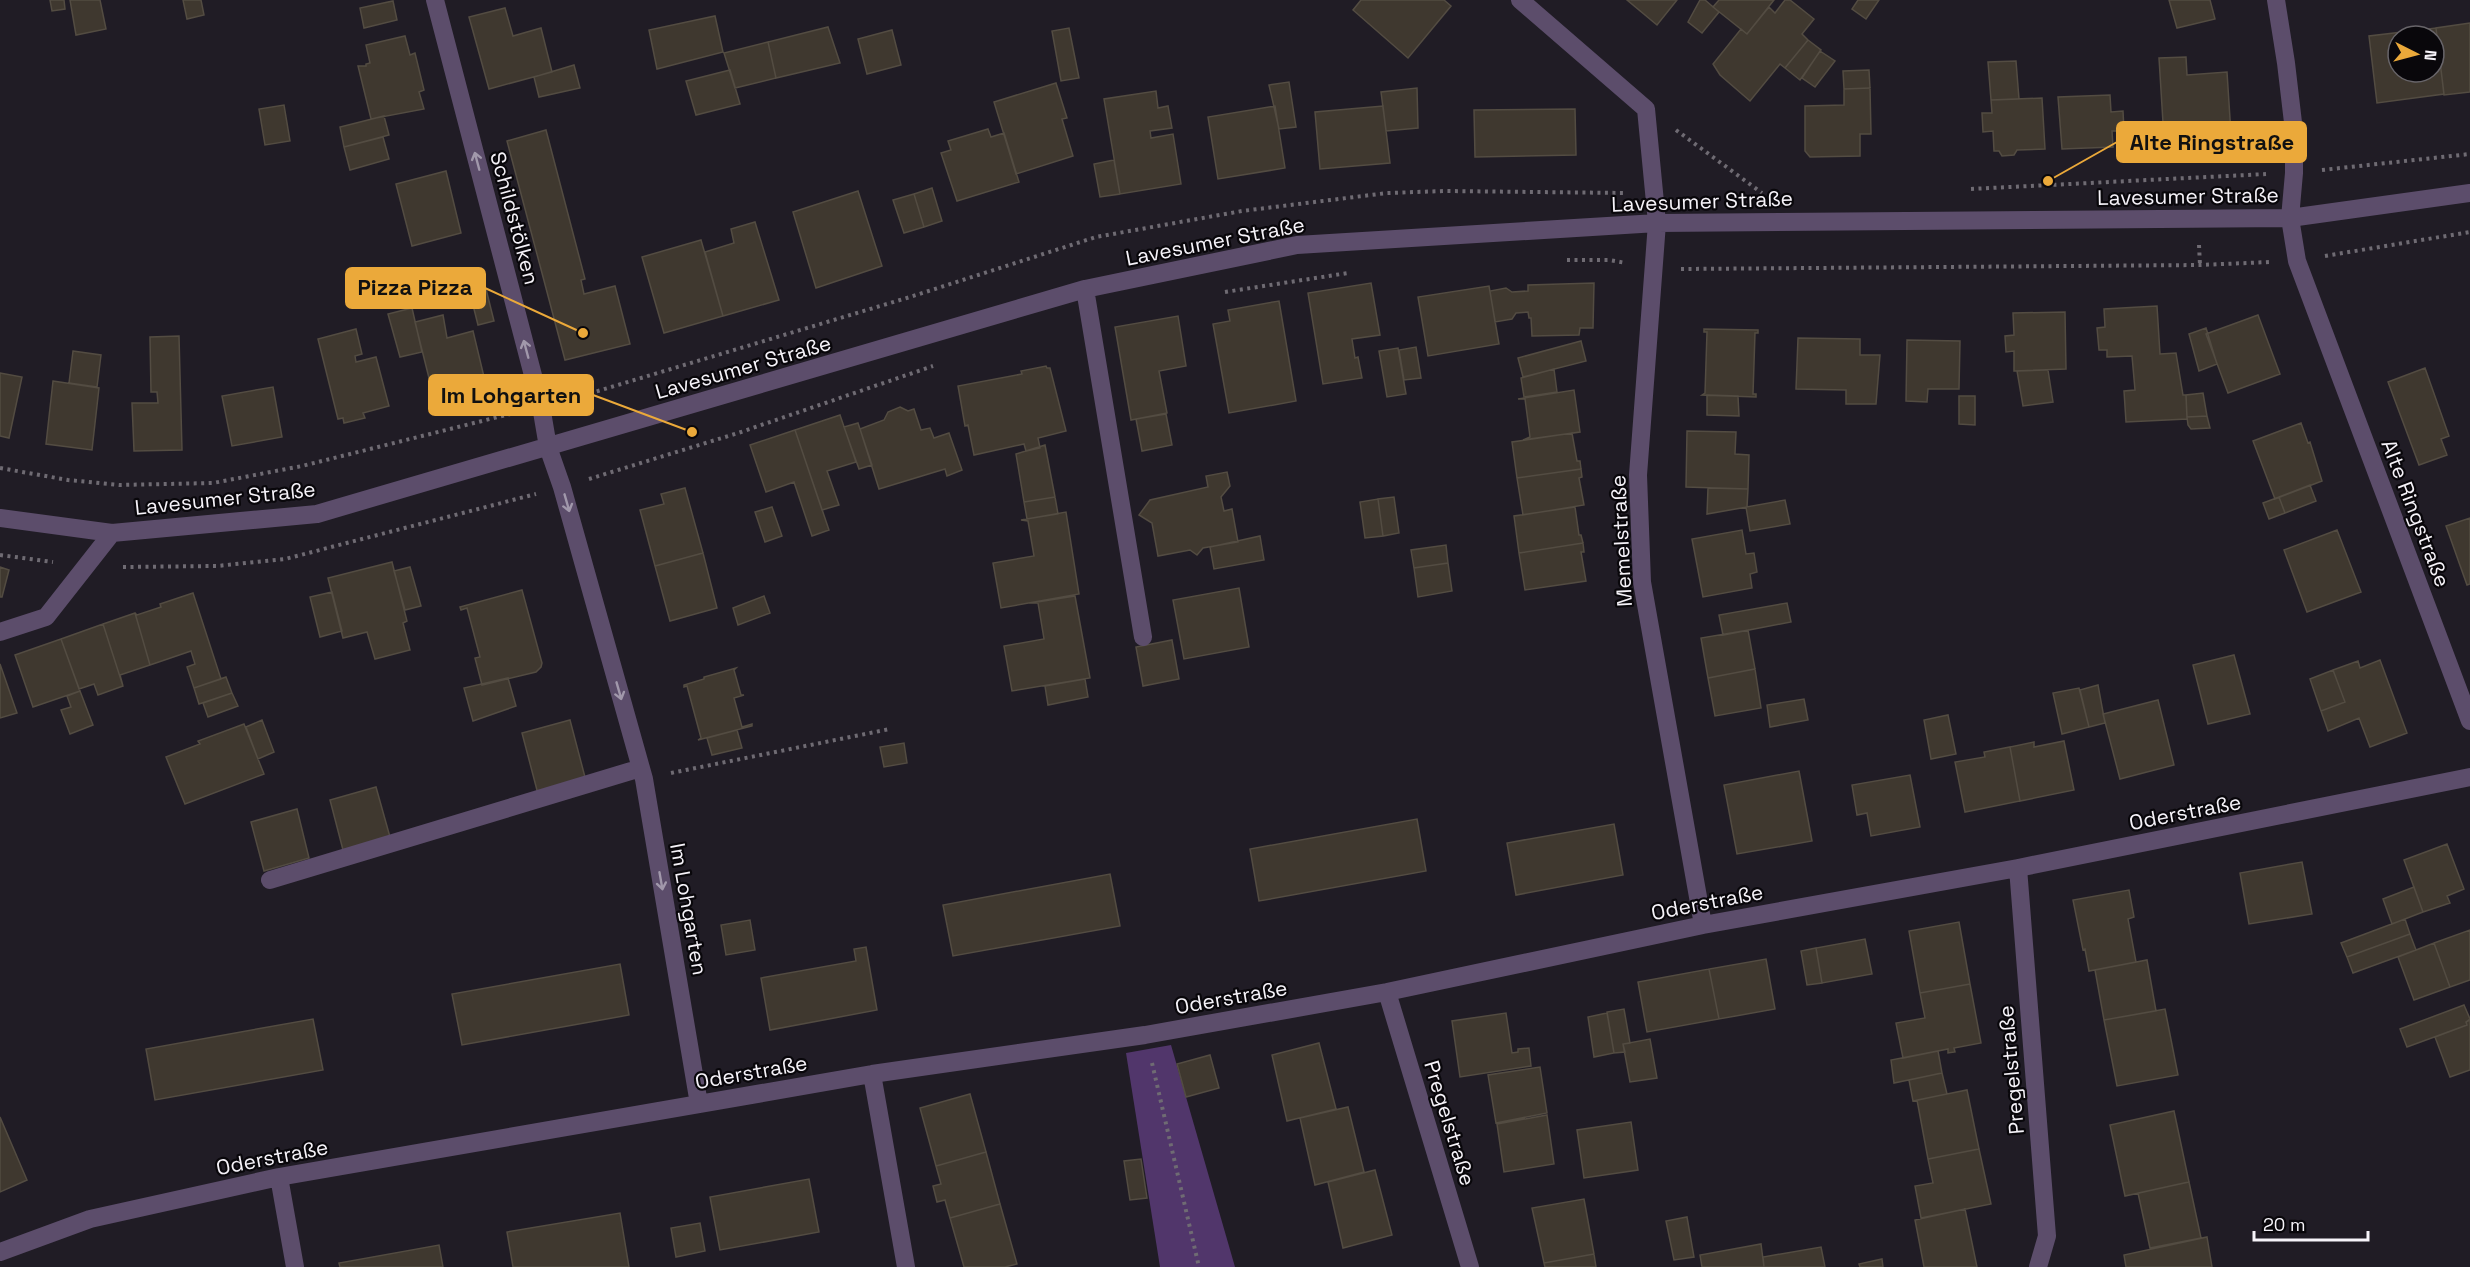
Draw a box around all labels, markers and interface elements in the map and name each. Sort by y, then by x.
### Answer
north arrow [2386,24,2446,84]
text: N [2419,49,2441,62]
callout: Alte Ringstraße [2117,122,2306,162]
text: Alte Ringstraße [2130,128,2294,156]
street label: Schildstölken [484,149,546,287]
one-way arrow [470,152,482,171]
street label: Lavesumer Straße [2097,181,2279,211]
street label: Lavesumer Straße [1611,184,1793,218]
street label: Lavesumer Straße [1123,210,1307,272]
callout: Pizza Pizza [346,268,485,308]
text: Pizza Pizza [358,273,473,301]
street label: Lavesumer Straße [652,329,834,405]
one-way arrow [519,340,531,359]
callout: Im Lohgarten [429,375,593,415]
text: Im Lohgarten [441,381,581,409]
street label: Alte Ringstraße [2375,435,2457,591]
street label: Memelstraße [1604,474,1638,608]
street label: Lavesumer Straße [133,475,317,521]
one-way arrow [561,493,573,512]
one-way arrow [614,681,625,700]
street label: Oderstraße [2127,788,2243,836]
street label: Im Lohgarten [664,841,714,977]
one-way arrow [656,870,667,890]
street label: Oderstraße [1649,878,1765,926]
street label: Oderstraße [1173,974,1289,1020]
street label: Pregelstraße [1992,1004,2030,1136]
street label: Oderstraße [693,1049,809,1095]
street label: Pregelstraße [1418,1057,1482,1189]
street label: Oderstraße [214,1133,330,1181]
scale bar [2254,1204,2368,1242]
text: 20 m [2263,1213,2306,1236]

